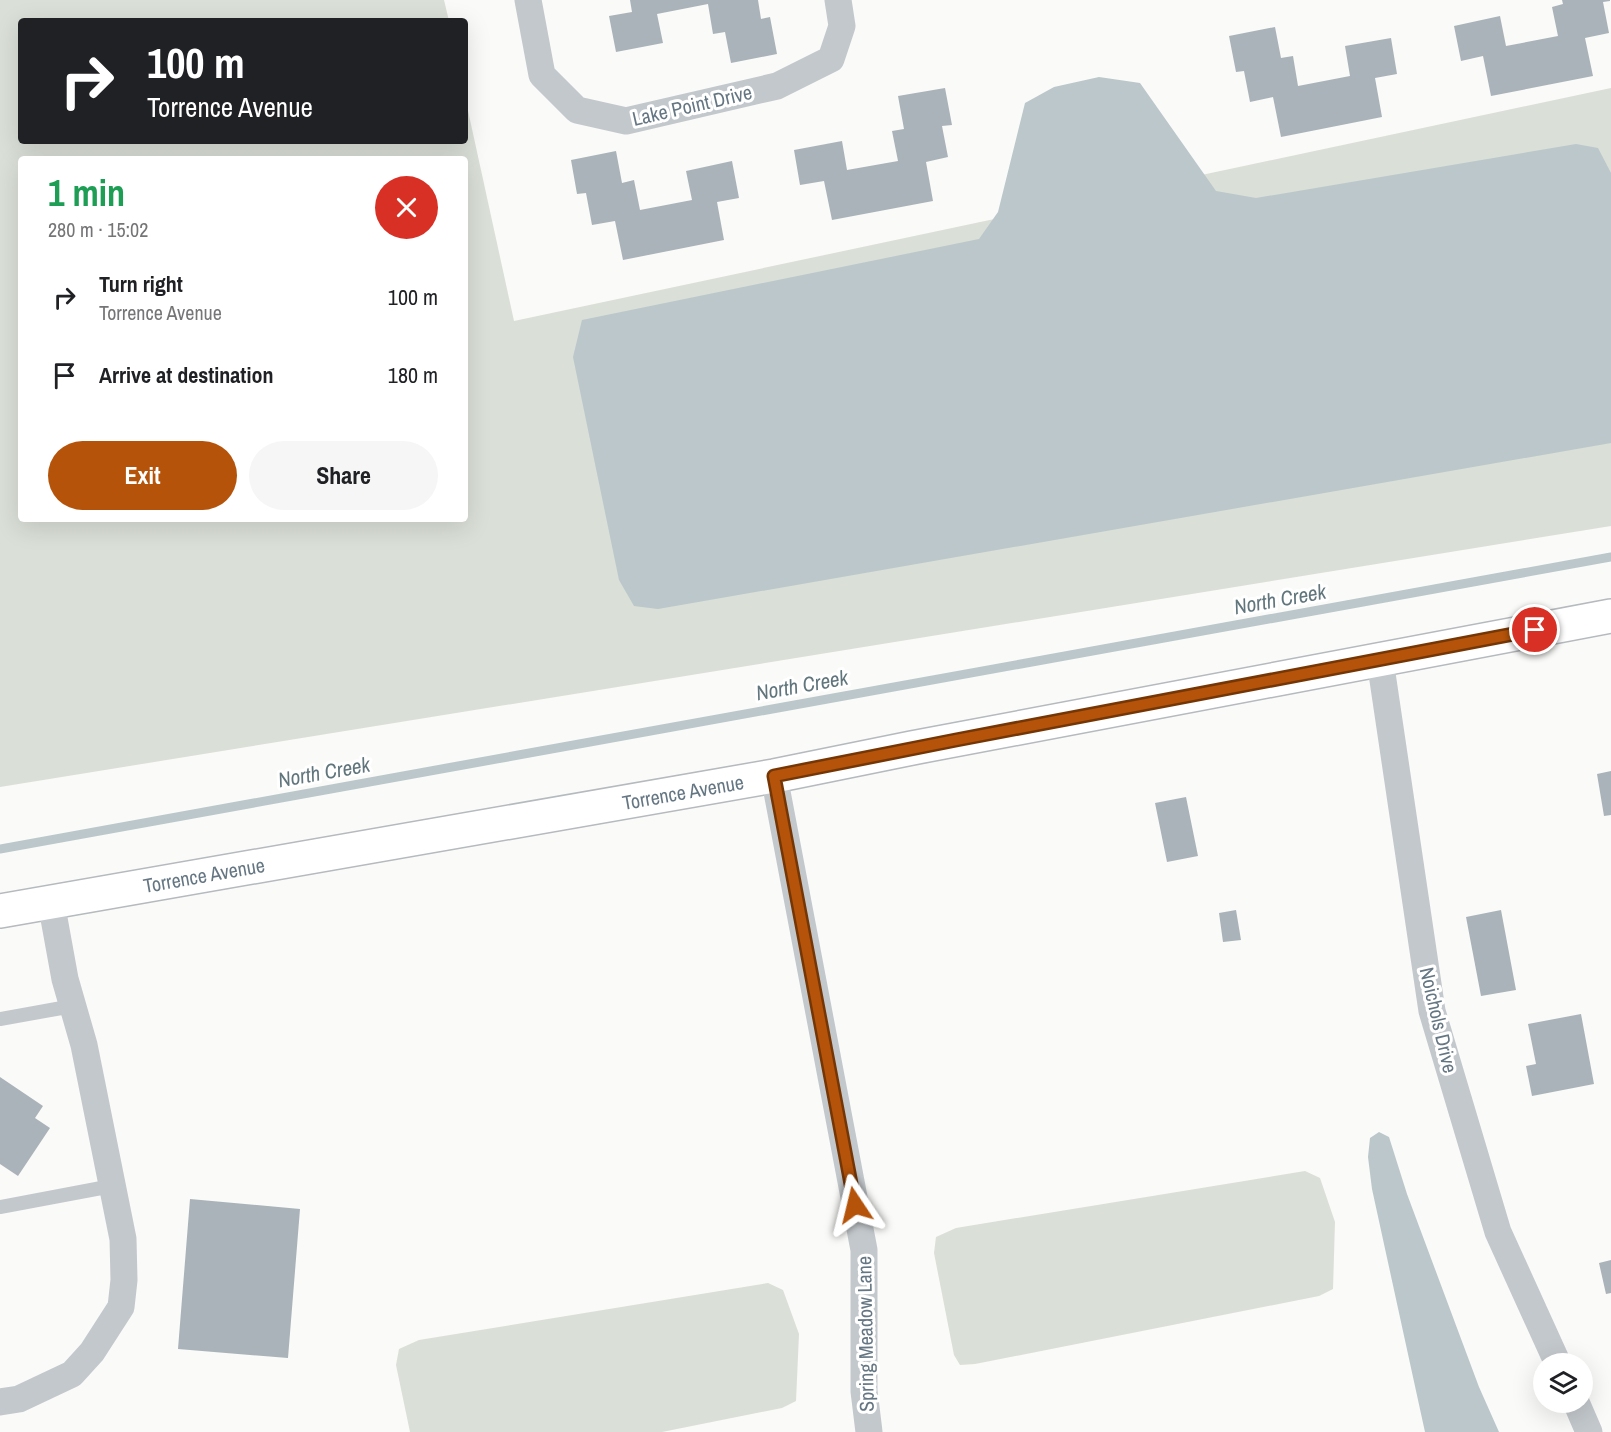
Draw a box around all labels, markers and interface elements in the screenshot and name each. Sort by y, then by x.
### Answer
text: 100 m [147,35,245,91]
icon: right [48,42,126,120]
street label: Lake Point Drive [629,78,755,132]
text: Torrence Avenue [147,89,313,125]
text: 1 min [48,169,125,217]
button: close [375,176,438,239]
text: 280 m · 15:02 [48,216,148,243]
text: Turn right [99,269,183,299]
icon: right [48,281,81,314]
text: 100 m [388,282,438,312]
text: Torrence Avenue [99,299,222,326]
icon: arrive [48,359,81,392]
text: Arrive at destination [99,360,273,390]
text: 180 m [388,360,438,390]
button: Exit [48,441,237,510]
button: Share [249,441,438,510]
water label: North Creek [1232,576,1330,621]
pin [1509,604,1560,655]
icon: arrive [1518,613,1551,646]
water label: North Creek [754,662,852,707]
water label: North Creek [276,749,374,794]
street label: Torrence Avenue [620,768,746,816]
street label: Torrence Avenue [141,851,267,899]
street label: Noichols Drive [1414,965,1464,1075]
position arrow [823,1173,887,1237]
street label: Spring Meadow Lane [850,1256,880,1412]
map controls [1533,1353,1593,1413]
button: layers [1533,1353,1593,1413]

